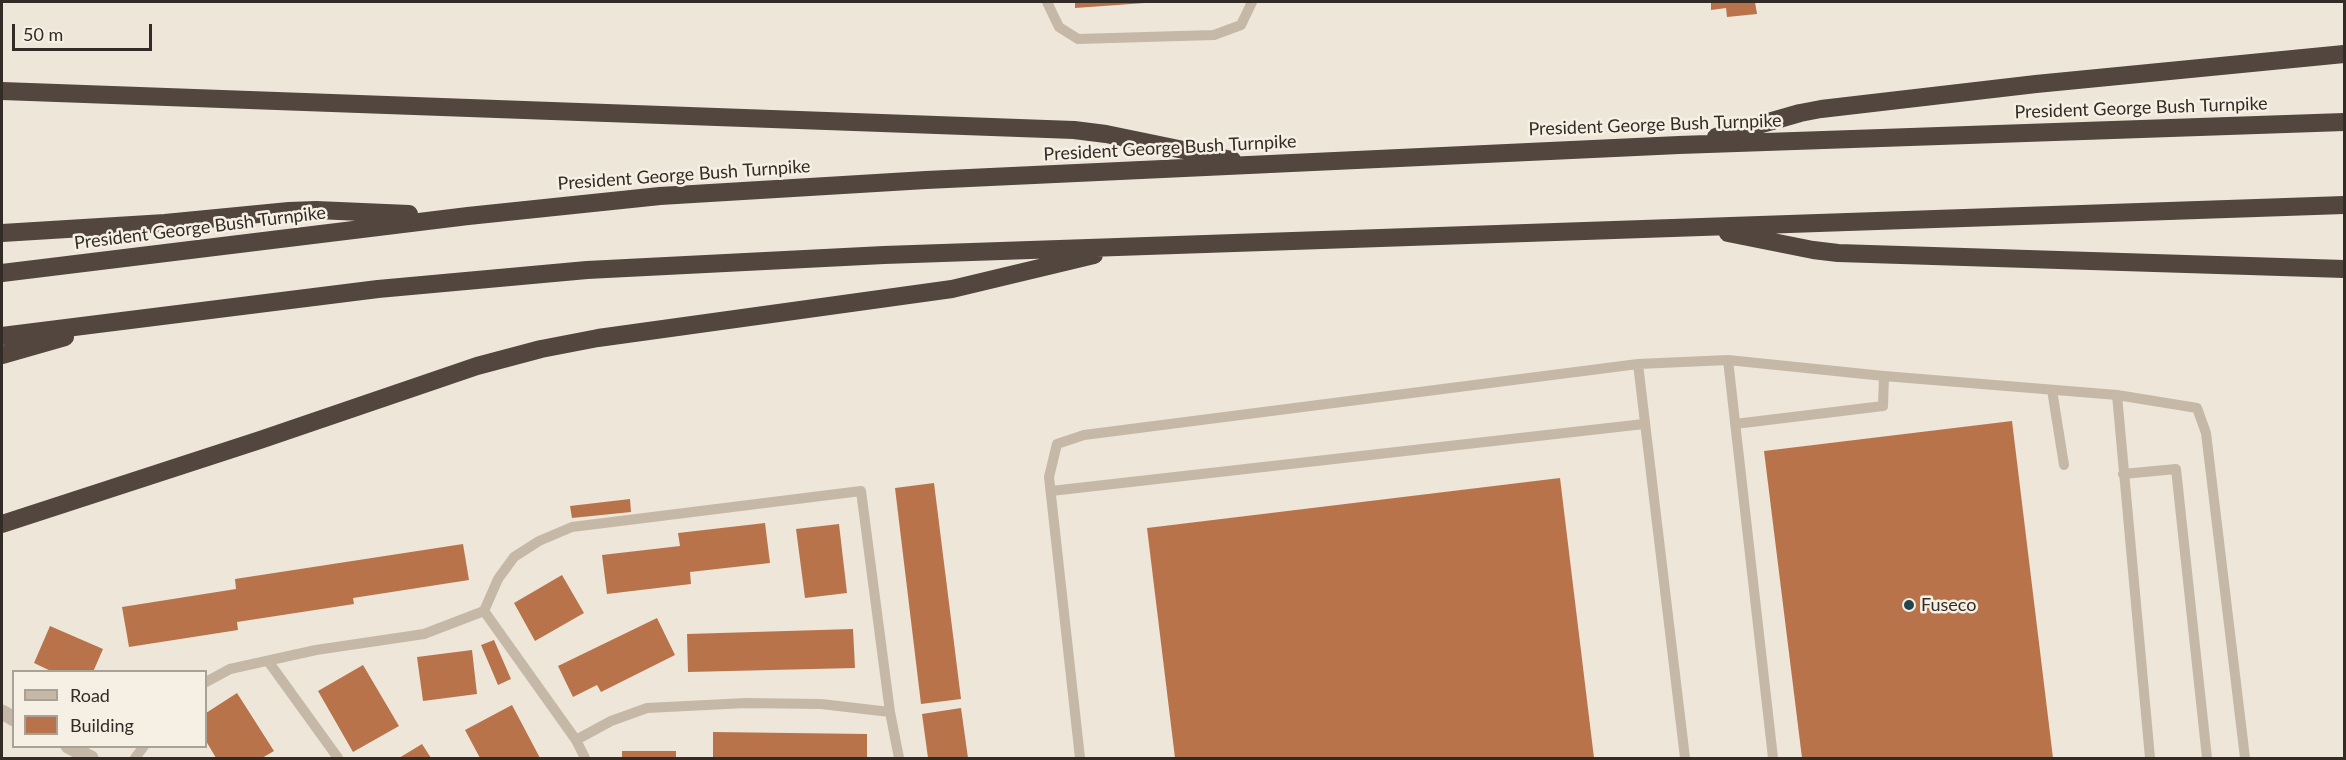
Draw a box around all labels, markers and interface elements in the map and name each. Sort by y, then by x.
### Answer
scale bar [15,12,154,50]
text: 50 m [23,23,63,45]
street label: President George Bush Turnpike [2014,93,2268,123]
street label: President George Bush Turnpike [1528,110,1782,140]
street label: President George Bush Turnpike [1043,131,1297,165]
street label: President George Bush Turnpike [557,155,811,195]
street label: President George Bush Turnpike [73,202,327,254]
place label: Fuseco [1921,594,1976,616]
marker: Fuseco [1902,598,1916,612]
legend [12,670,207,748]
text: Road [70,684,110,706]
text: Building [70,714,134,736]

